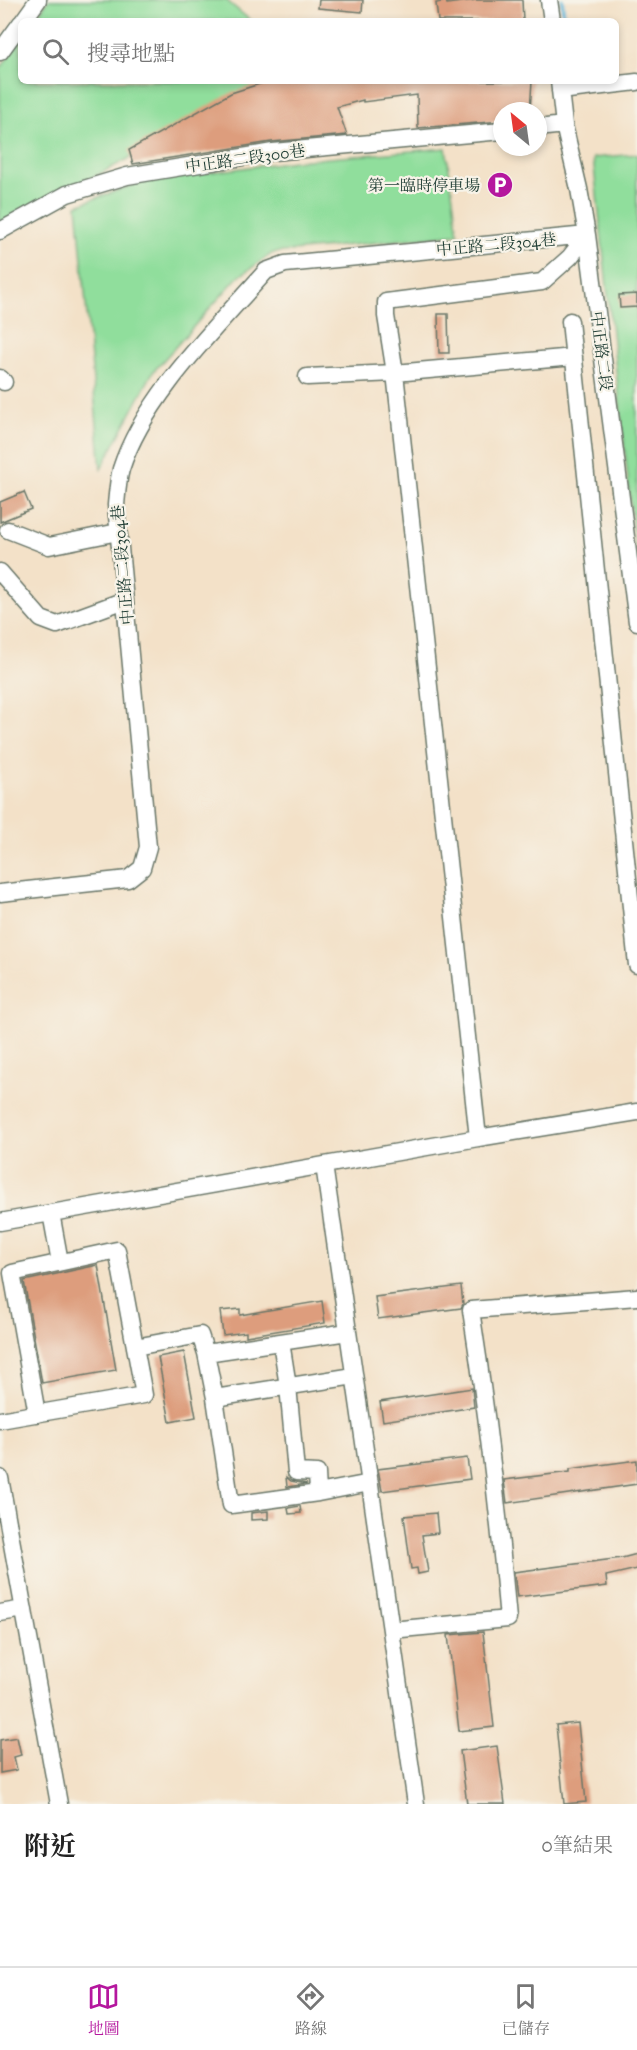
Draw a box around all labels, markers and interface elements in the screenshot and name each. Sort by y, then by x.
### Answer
search box [18,18,619,84]
icon: search [39,35,72,68]
text: 搜尋地點 [87,40,175,67]
north arrow [493,102,547,156]
street label: 中正路二段300巷 [184,141,306,176]
parking icon: 第一臨時停車場 [485,170,515,200]
place label: 第一臨時停車場 [368,176,480,195]
street label: 中正路二段304巷 [435,230,557,259]
street label: 中正路二段 [587,310,616,392]
street label: 中正路二段304巷 [108,504,137,626]
text: 附近 [24,1830,76,1862]
text: 0筆結果 [541,1833,613,1857]
tab: 地圖 [87,1980,120,2039]
tab: 路線 [294,1980,327,2039]
tab: 已儲存 [502,1980,550,2039]

